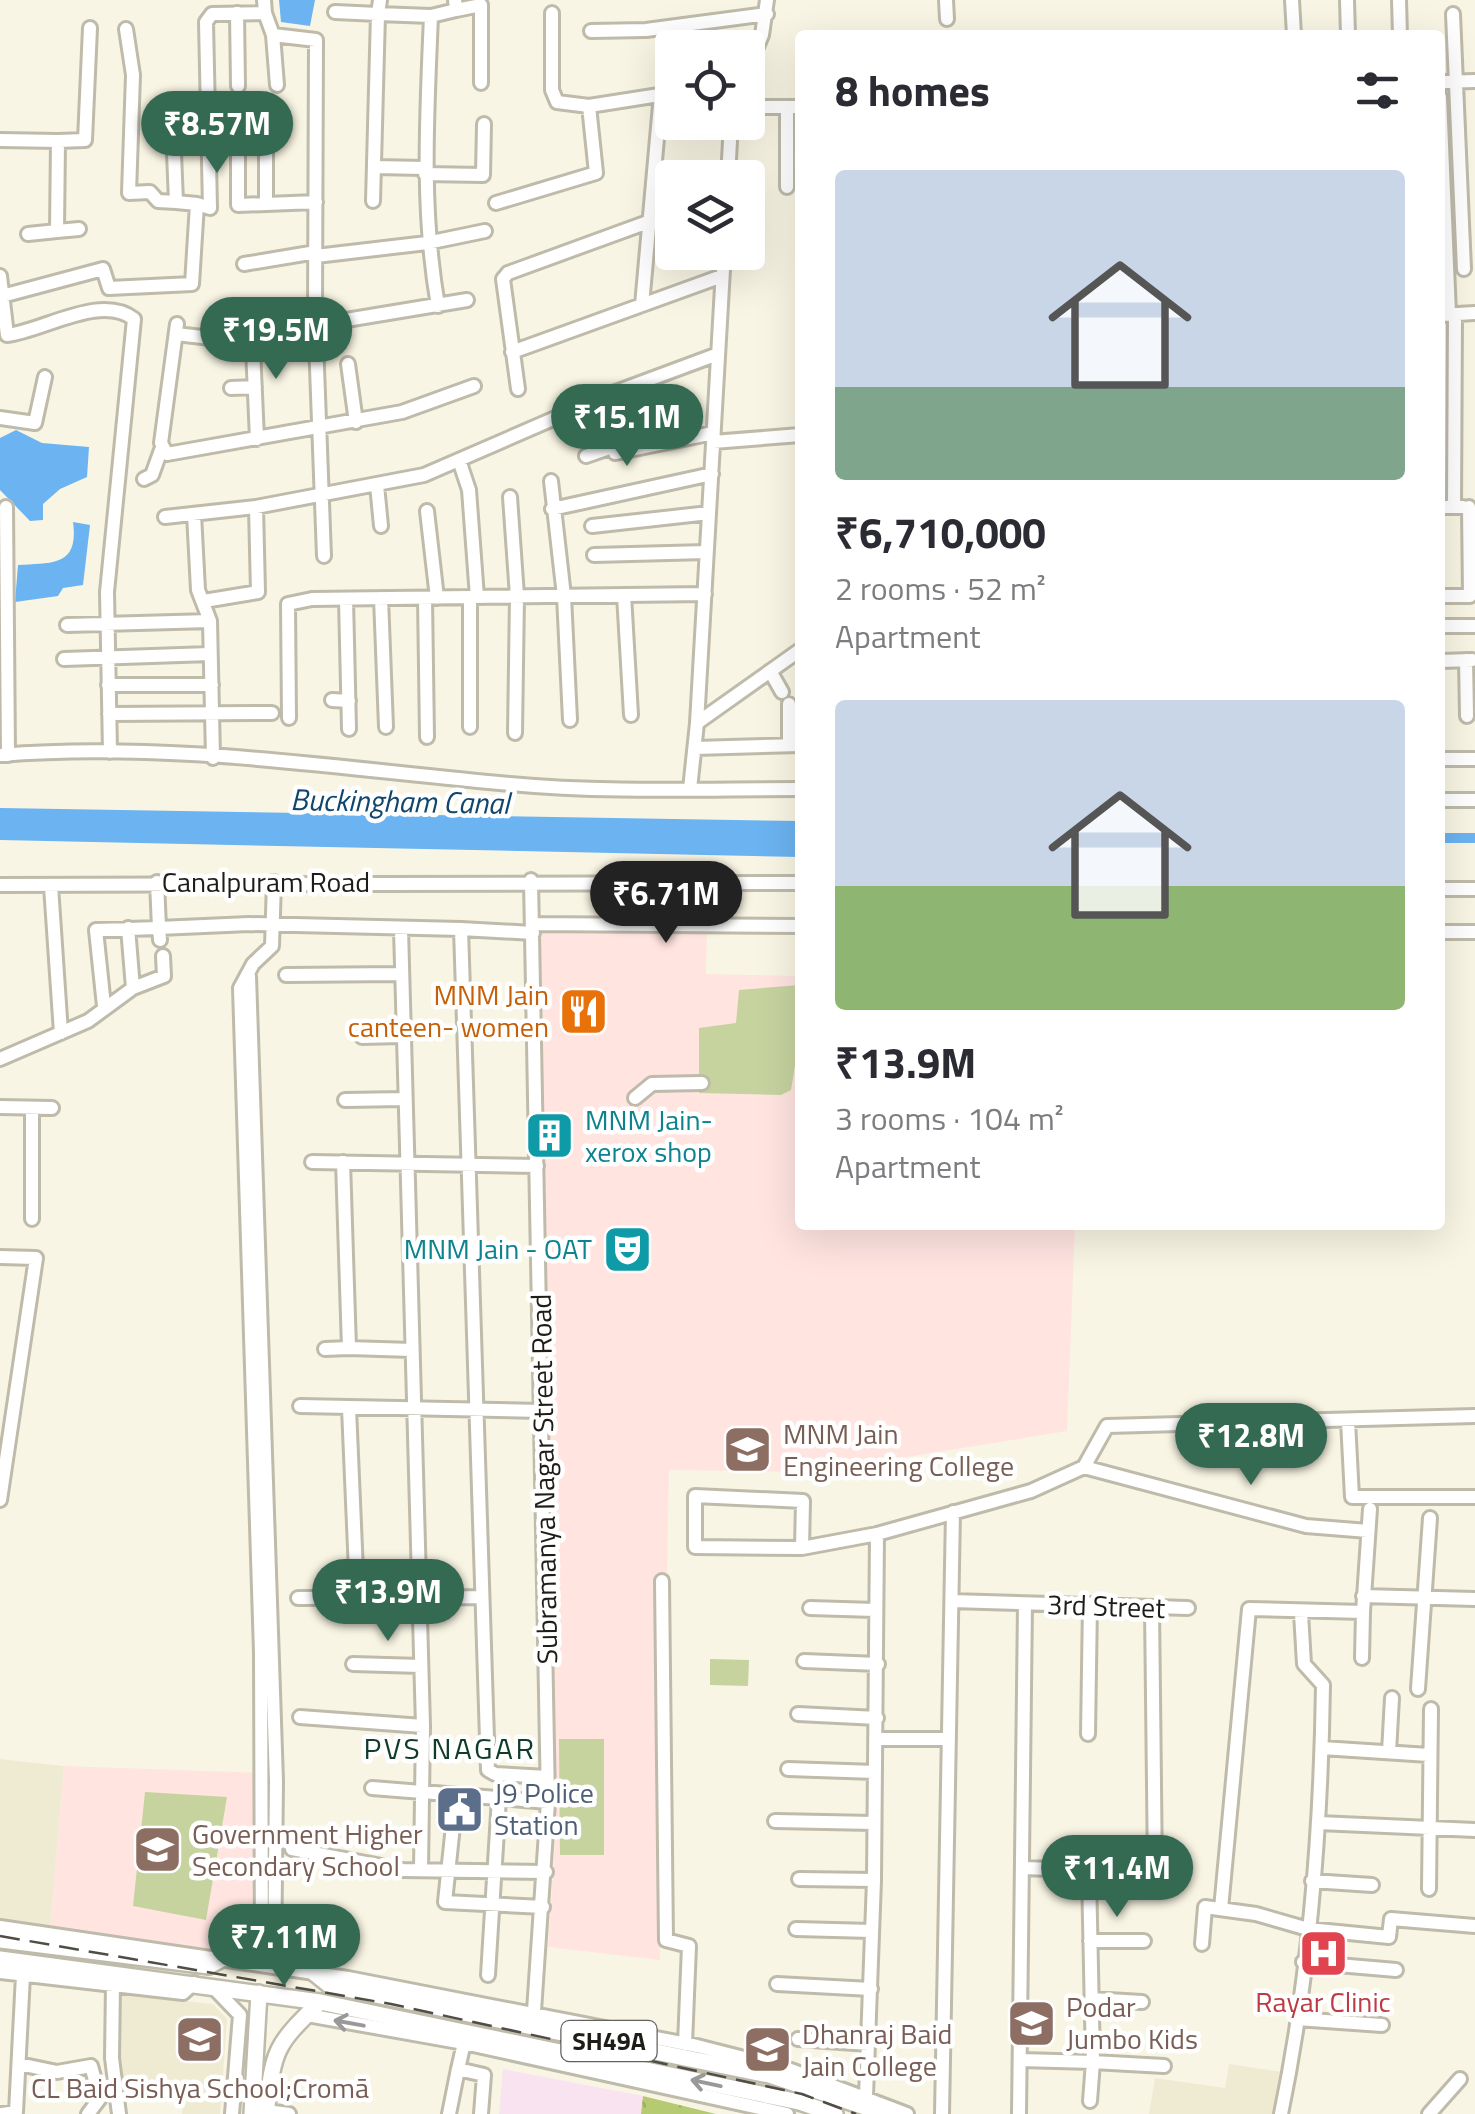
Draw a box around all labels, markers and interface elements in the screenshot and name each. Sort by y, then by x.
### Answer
map controls [655,30,765,270]
button: locate [655,30,765,140]
text: 8 homes [835,58,990,122]
icon: filters [1350,63,1405,118]
pin: ₹8.57M [136,91,298,176]
text: ₹8.57M [163,99,271,147]
button: layers [655,160,765,270]
icon: home [1030,235,1210,415]
pin: ₹19.5M [195,297,357,382]
text: ₹19.5M [222,305,330,353]
pin: ₹15.1M [546,384,708,469]
text: ₹15.1M [573,392,681,440]
text: ₹6,710,000 [835,500,1046,564]
text: 2 rooms · 52 m² [835,564,1046,612]
text: Apartment [835,612,981,660]
icon: home [1030,765,1210,945]
water label: Buckingham Canal [290,776,513,826]
street label: Canalpuram Road [162,860,370,903]
pin: ₹6.71M [585,861,747,946]
text: ₹6.71M [612,869,720,917]
place label: MNM Jain canteen- women [348,973,549,1048]
restaurant icon: MNM Jain canteen- women [558,985,610,1037]
text: ₹13.9M [835,1030,976,1094]
text: 3 rooms · 104 m² [835,1094,1064,1142]
place label: MNM Jain- xerox shop [585,1098,713,1173]
building icon: MNM Jain- xerox shop [524,1110,576,1162]
text: Apartment [835,1142,981,1190]
theatre icon: MNM Jain - OAT [601,1223,653,1275]
place label: MNM Jain - OAT [404,1227,592,1270]
street label: Subramanya Nagar Street Road [519,1293,568,1665]
pin: ₹12.8M [1170,1403,1332,1488]
text: ₹12.8M [1197,1411,1305,1459]
place label: MNM Jain Engineering College [783,1412,1014,1487]
school or university icon: MNM Jain Engineering College [722,1424,774,1476]
pin: ₹13.9M [307,1559,469,1644]
text: ₹13.9M [334,1567,442,1615]
street label: 3rd Street [1046,1582,1166,1629]
district label: PVS NAGAR [364,1725,536,1771]
place label: J9 Police Station [494,1771,594,1846]
public building icon: J9 Police Station [433,1783,485,1835]
place label: Government Higher Secondary School [192,1812,423,1887]
school or university icon: Government Higher Secondary School [131,1824,183,1876]
pin: ₹11.4M [1036,1835,1198,1920]
text: ₹11.4M [1063,1843,1171,1891]
pin: ₹7.11M [203,1904,365,1989]
text: ₹7.11M [230,1912,338,1960]
hospital icon: Rayar Clinic [1297,1928,1349,1980]
place label: Rayar Clinic [1255,1980,1391,2023]
place label: Podar Jumbo Kids [1066,1985,1198,2060]
school or university icon: Podar Jumbo Kids [1005,1997,1057,2049]
place label: Dhanraj Baid Jain College [802,2012,952,2087]
one-way arrow [334,2013,366,2032]
school or university icon: CL Baid Sishya School;Cromā [174,2014,226,2066]
road number: SH49A [562,2021,656,2061]
school or university icon: Dhanraj Baid Jain College [741,2024,793,2076]
place label: CL Baid Sishya School;Cromā [31,2066,369,2109]
one-way arrow [691,2072,723,2091]

